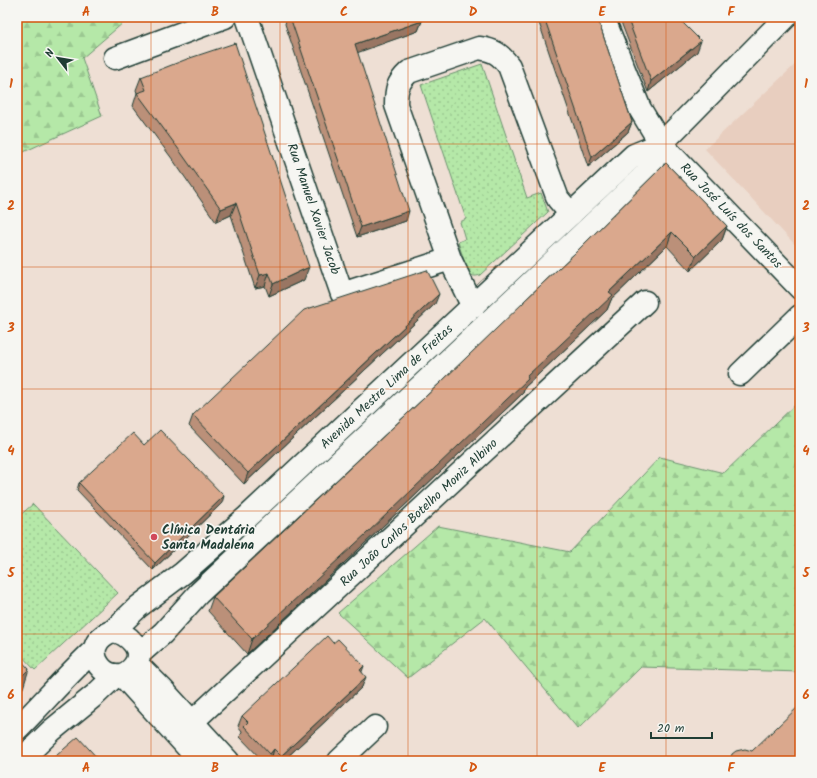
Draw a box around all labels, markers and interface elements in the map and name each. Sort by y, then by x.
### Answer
text: A [82,2,90,23]
text: B [211,2,219,23]
text: C [340,2,348,23]
text: D [469,2,478,23]
text: E [598,2,606,23]
text: F [727,2,735,23]
north arrow [38,38,78,78]
text: N [41,46,60,61]
text: 1 [9,74,13,95]
text: 1 [804,74,808,95]
street label: Rua Manuel Xavier Jacob [281,140,345,278]
street label: Rua José Luís dos Santos [675,158,788,274]
text: 2 [7,196,15,217]
text: 2 [802,196,810,217]
text: 3 [6,318,15,339]
text: 3 [801,318,810,339]
street label: Avenida Mestre Lima de Freitas [316,319,459,454]
street label: Rua João Carlos Botelho Moniz Albino [335,434,503,592]
text: 4 [7,441,15,462]
text: 4 [802,441,810,462]
place label: Clínica Dentária Santa Madalena [162,520,255,556]
marker: Clínica Dentária Santa Madalena [149,532,159,542]
text: 5 [7,563,16,584]
text: 5 [802,563,811,584]
text: 6 [7,685,15,706]
text: 6 [802,685,810,706]
scale bar [651,714,712,740]
text: 20 m [657,719,685,738]
text: A [82,758,90,778]
text: B [211,758,219,778]
text: C [340,758,348,778]
text: D [469,758,478,778]
text: E [598,758,606,778]
text: F [727,758,735,778]

